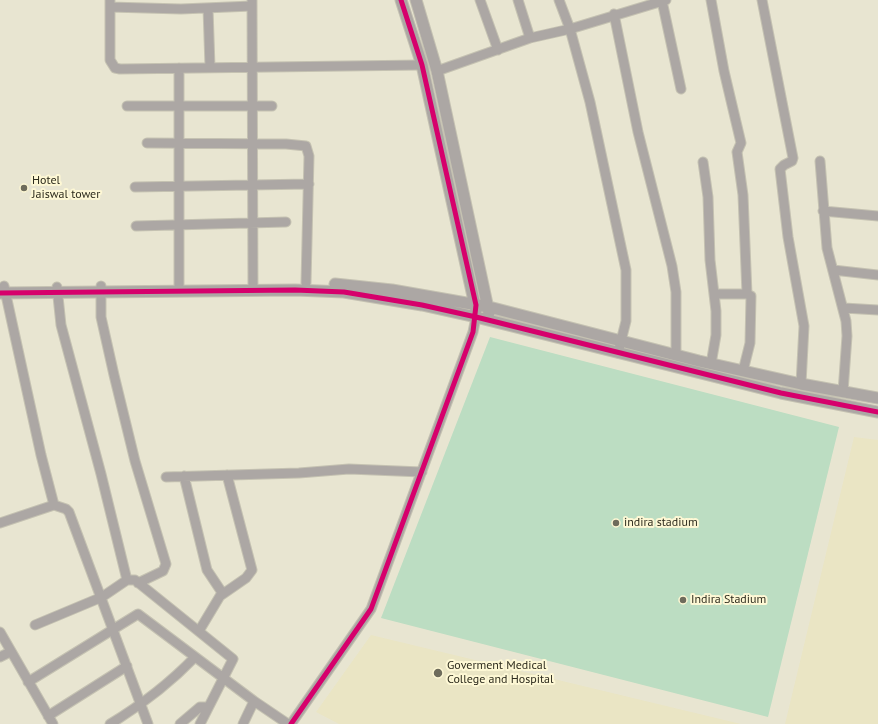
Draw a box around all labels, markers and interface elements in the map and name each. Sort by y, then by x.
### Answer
place label: Hotel Jaiswal tower [32,174,100,202]
marker: Hotel Jaiswal tower [19,183,29,193]
place label: indira stadium [624,516,698,530]
marker: indira stadium [611,518,621,528]
place label: Indira Stadium [691,593,766,607]
marker: Indira Stadium [678,595,688,605]
place label: Goverment Medical College and Hospital [447,659,554,687]
marker: Goverment Medical College and Hospital [432,667,444,679]

